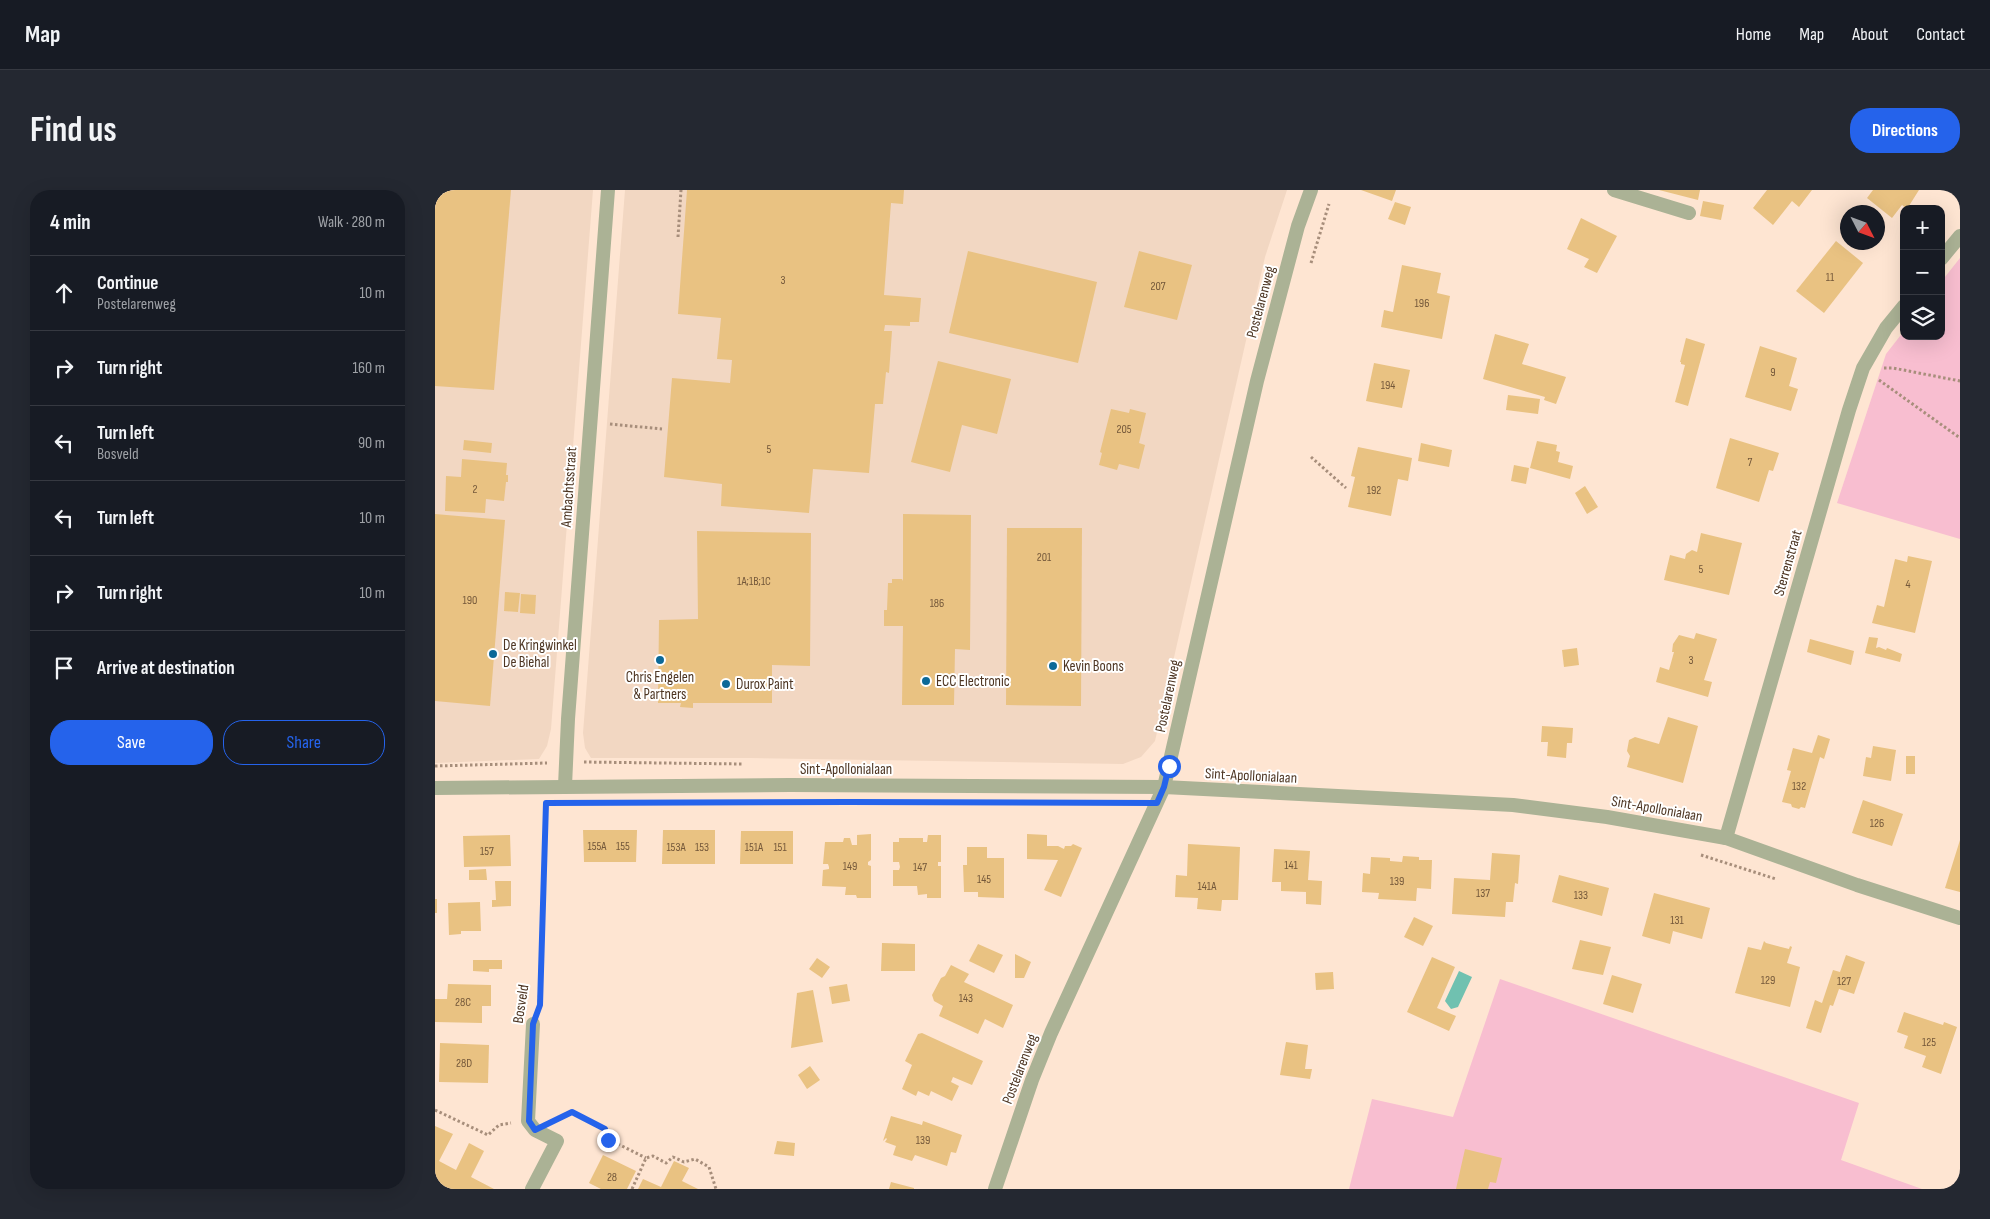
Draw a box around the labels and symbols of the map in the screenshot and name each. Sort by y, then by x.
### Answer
north arrow [1840,205,1885,250]
street label: Postelarenweg [1242,264,1280,340]
house number: 11 [1826,270,1835,285]
house number: 3 [780,273,786,288]
house number: 207 [1150,279,1166,294]
house number: 196 [1415,296,1429,311]
house number: 9 [1770,365,1776,380]
house number: 194 [1381,378,1395,393]
house number: 205 [1116,422,1132,437]
house number: 5 [767,442,772,457]
street label: Ambachtsstraat [557,446,581,529]
house number: 7 [1748,455,1753,470]
house number: 2 [473,482,478,497]
house number: 192 [1367,483,1381,498]
street label: Sterrenstraat [1770,527,1807,598]
house number: 201 [1037,550,1052,565]
house number: 5 [1699,562,1704,577]
house number: 1A;1B;1C [737,574,771,589]
house number: 4 [1905,577,1911,592]
house number: 190 [463,593,477,608]
house number: 186 [930,596,944,611]
place label: De Kringwinkel De Biehal [503,636,577,672]
marker: De Kringwinkel De Biehal [487,648,499,660]
house number: 3 [1688,653,1694,668]
marker: Chris Engelen & Partners [654,654,666,666]
place label: Kevin Boons [1063,657,1124,676]
street label: Postelarenweg [1151,658,1185,734]
marker: Kevin Boons [1047,660,1059,672]
place label: Chris Engelen & Partners [626,668,694,704]
place label: ECC Electronic [936,672,1010,691]
place label: Durox Paint [736,675,794,694]
marker: ECC Electronic [920,675,932,687]
marker: Durox Paint [720,678,732,690]
route start [1158,755,1181,778]
street label: Sint-Apollonialaan [800,760,892,779]
street label: Sint-Apollonialaan [1204,764,1298,788]
house number: 132 [1792,779,1806,794]
street label: Sint-Apollonialaan [1610,792,1704,826]
house number: 126 [1870,816,1884,831]
house number: 155A [588,839,607,854]
house number: 155 [616,839,630,854]
house number: 153A [666,840,686,855]
house number: 153 [695,840,709,855]
house number: 151A [745,840,764,855]
house number: 151 [773,840,787,855]
house number: 157 [480,844,494,859]
house number: 141 [1284,858,1299,873]
house number: 149 [843,859,857,874]
house number: 147 [913,860,927,875]
house number: 145 [977,872,991,887]
house number: 139 [1390,874,1404,889]
house number: 141A [1198,879,1217,894]
house number: 137 [1476,886,1490,901]
house number: 133 [1574,888,1588,903]
house number: 131 [1670,913,1685,928]
house number: 129 [1761,973,1775,988]
house number: 127 [1837,974,1851,989]
street label: Bosveld [509,983,533,1025]
house number: 143 [959,991,973,1006]
house number: 28C [455,995,471,1010]
street label: Postelarenweg [998,1031,1042,1107]
house number: 125 [1922,1035,1936,1050]
house number: 28D [456,1056,472,1071]
route end [597,1129,620,1152]
house number: 139 [916,1133,930,1148]
house number: 28 [607,1170,617,1185]

